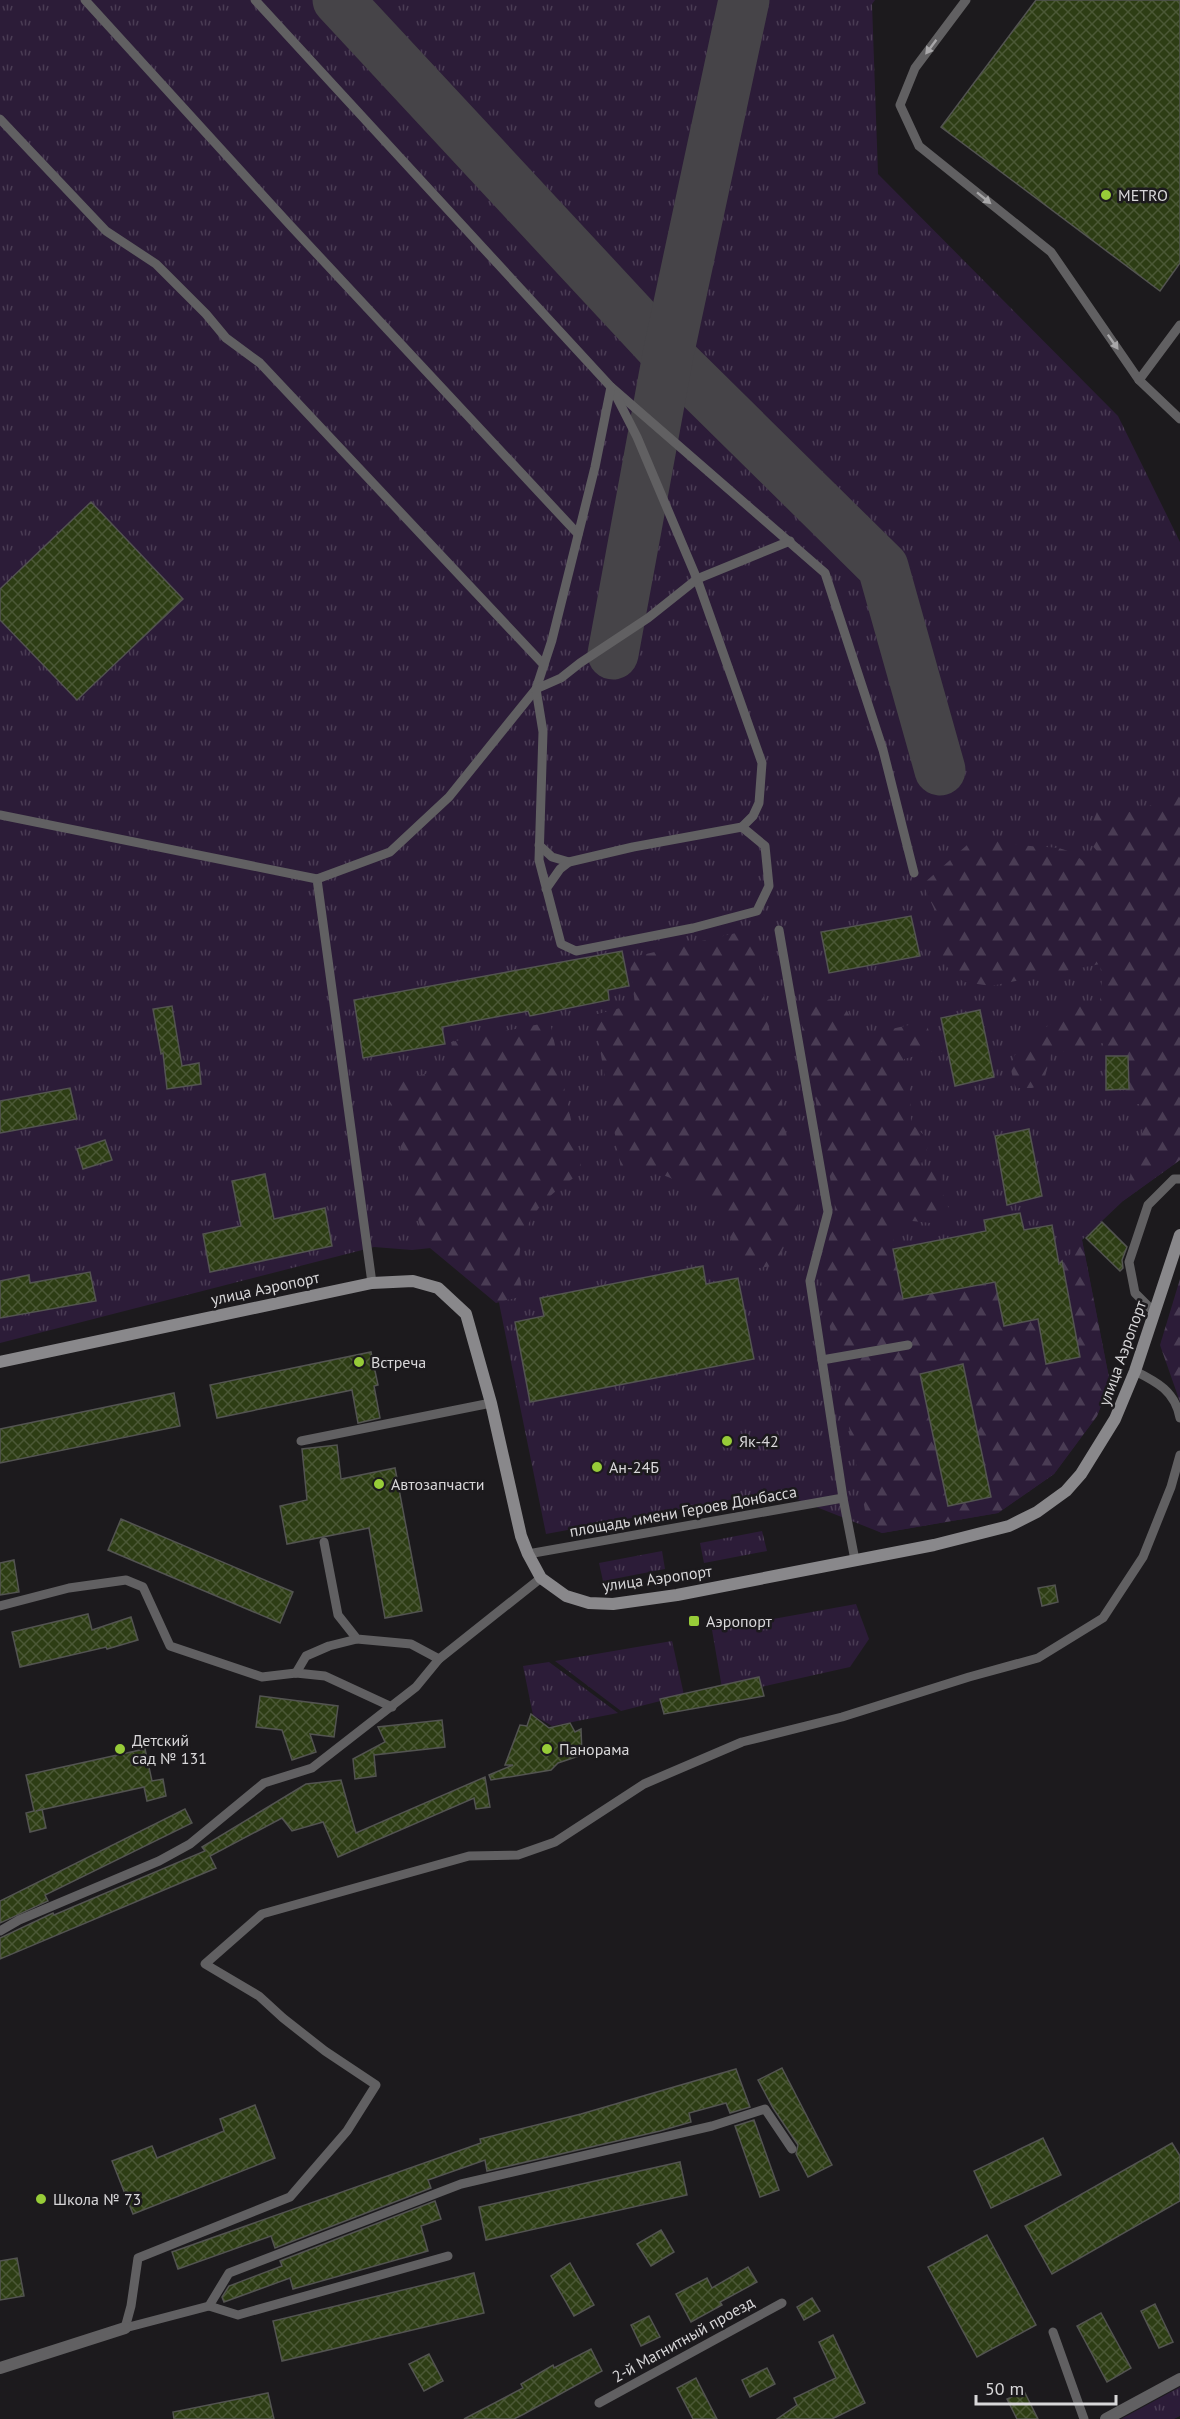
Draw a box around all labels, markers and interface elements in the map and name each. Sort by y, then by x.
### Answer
one-way arrow [925,39,937,55]
place label: METRO [1118,185,1168,205]
marker: METRO [1099,188,1113,202]
one-way arrow [976,192,992,205]
one-way arrow [1107,334,1119,350]
street label: улица Аэропорт [209,1267,322,1309]
street label: улица Аэропорт [1094,1297,1150,1408]
place label: Встреча [371,1352,426,1372]
marker: Встреча [352,1355,366,1369]
place label: Як-42 [739,1431,779,1451]
marker: Як-42 [720,1434,734,1448]
place label: Ан-24Б [609,1457,659,1477]
marker: Ан-24Б [590,1460,604,1474]
place label: Автозапчасти [391,1474,484,1494]
marker: Автозапчасти [372,1477,386,1491]
street label: площадь имени Героев Донбасса [568,1481,798,1541]
street label: улица Аэропорт [601,1560,714,1596]
place label: Аэропорт [706,1611,773,1631]
marker: Аэропорт [687,1614,701,1628]
place label: Детский сад № 131 [132,1730,207,1768]
place label: Панорама [559,1739,630,1759]
marker: Детский сад № 131 [113,1742,127,1756]
marker: Панорама [540,1742,554,1756]
place label: Школа № 73 [53,2189,141,2209]
marker: Школа № 73 [34,2192,48,2206]
street label: 2-й Магнитный проезд [608,2291,758,2386]
scale bar [976,2368,1116,2406]
text: 50 m [985,2377,1024,2400]

